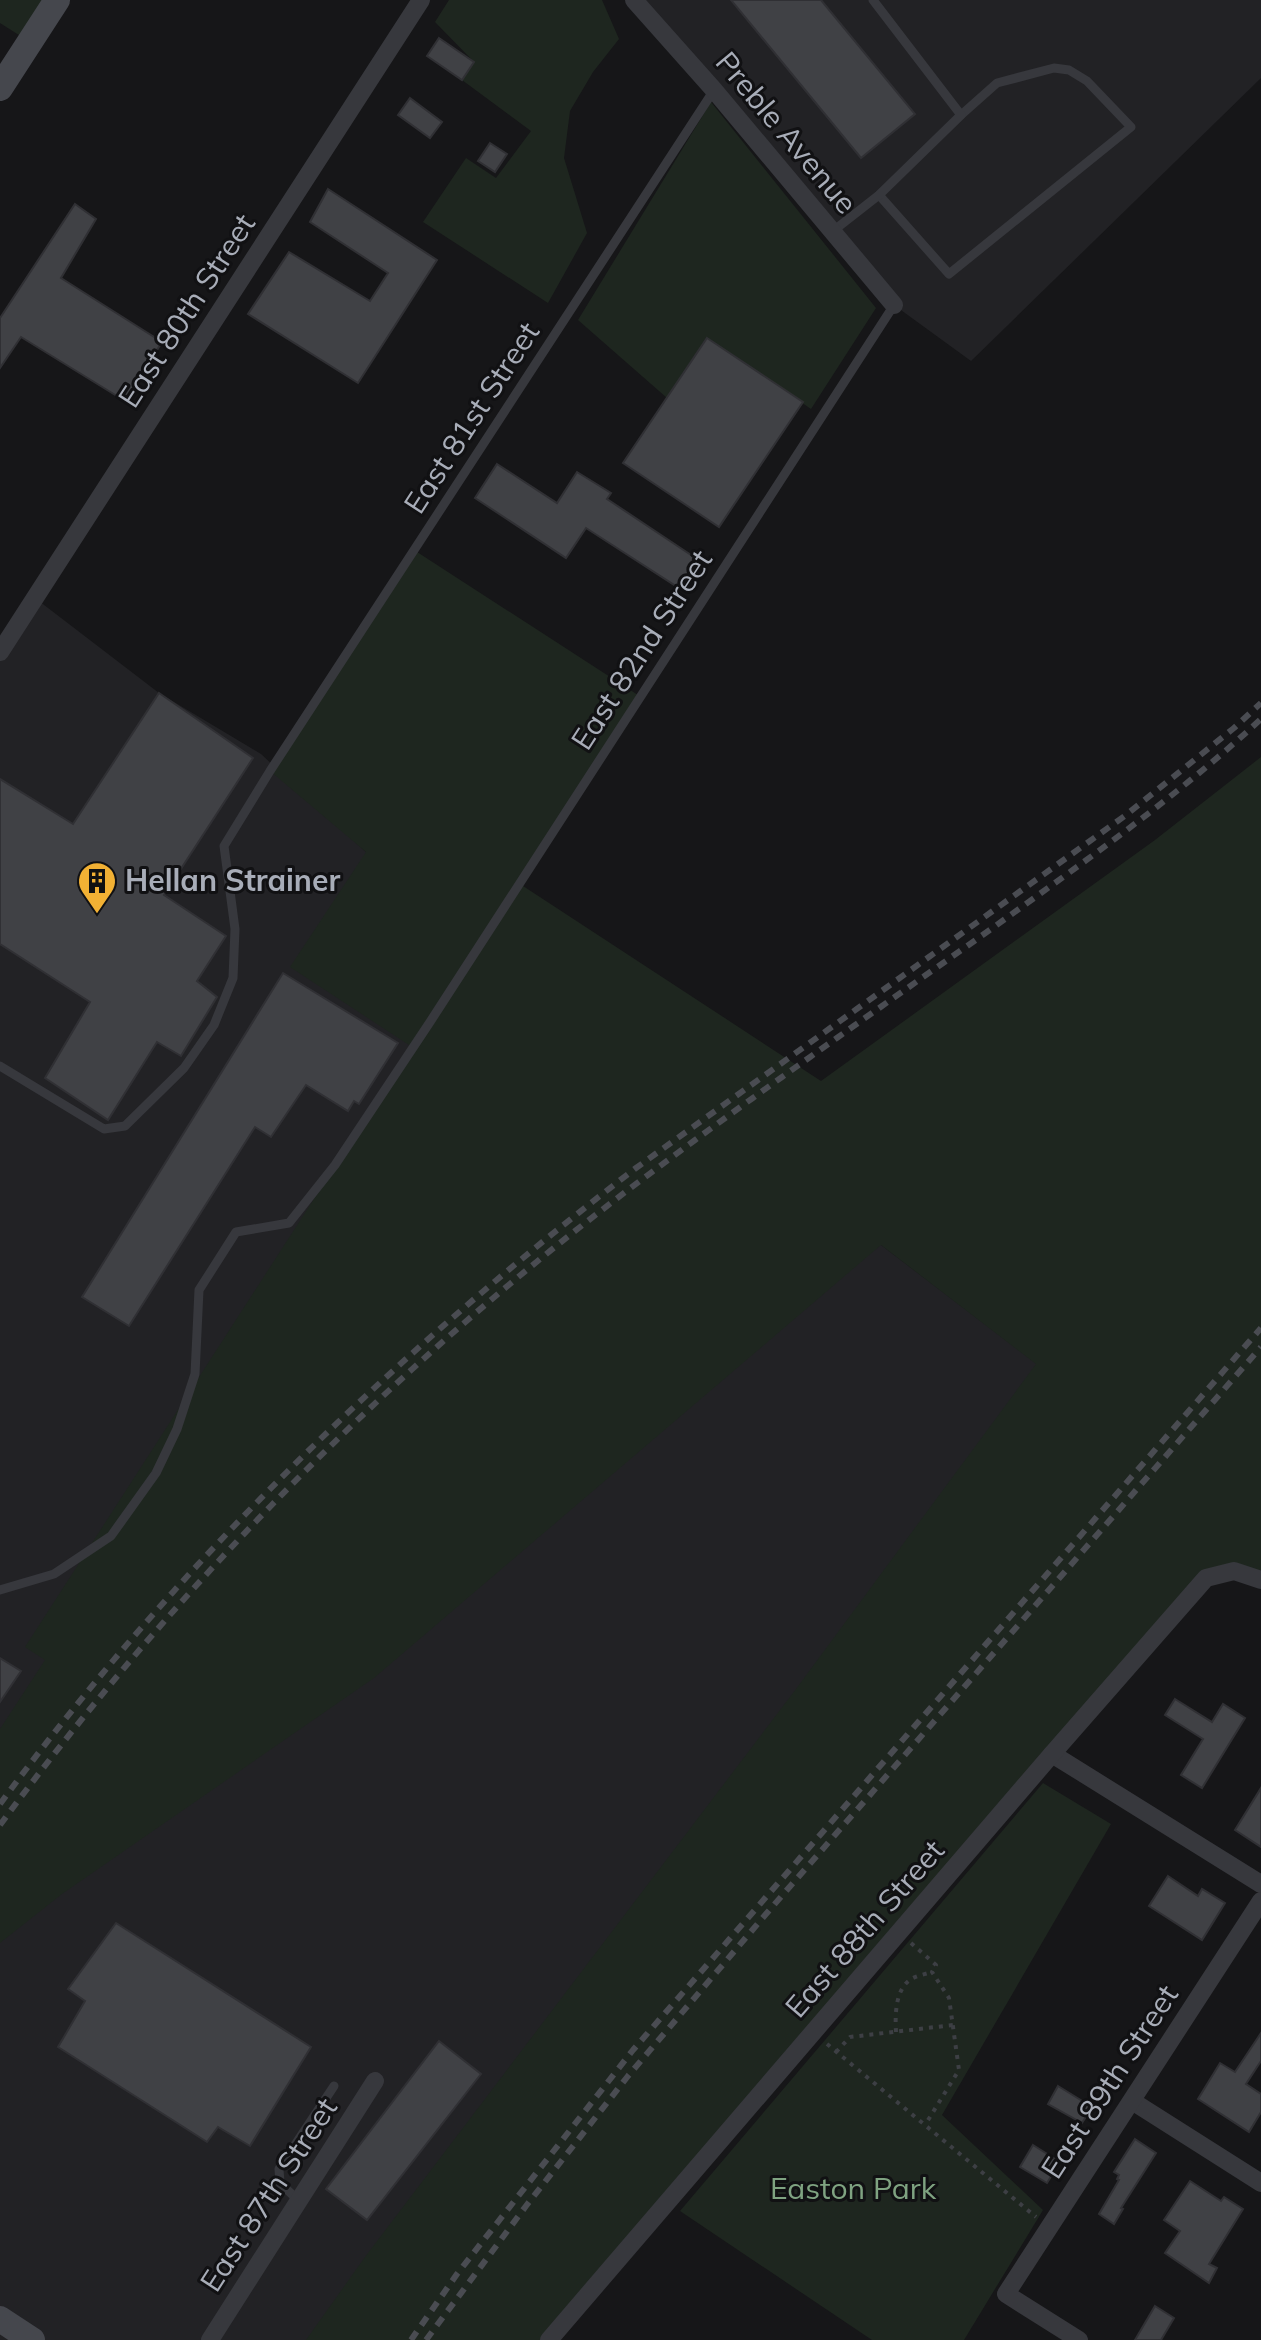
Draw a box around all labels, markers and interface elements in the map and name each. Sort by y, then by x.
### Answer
street label: Preble Avenue [708,44,866,221]
street label: East 80th Street [109,206,263,414]
street label: East 81st Street [395,315,547,520]
street label: East 82nd Street [562,542,720,757]
building icon: Hellan Strainer [76,860,118,915]
place label: Hellan Strainer [125,861,340,899]
street label: East 88th Street [777,1832,952,2025]
street label: East 89th Street [1032,1977,1186,2185]
street label: East 87th Street [191,2090,345,2298]
park label: Easton Park [770,2169,937,2207]

